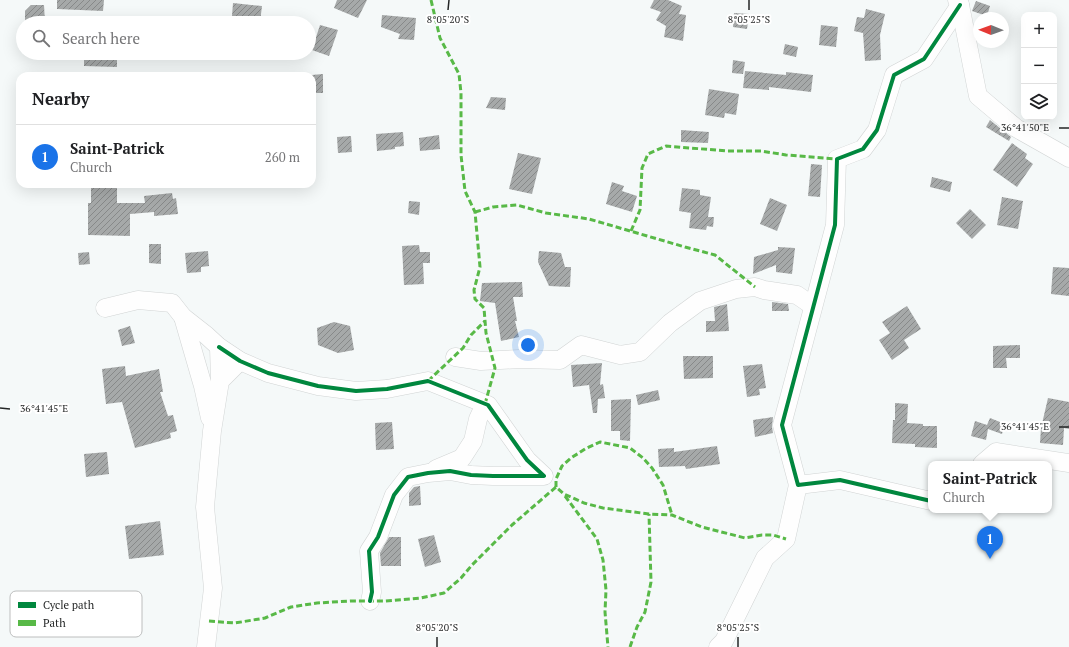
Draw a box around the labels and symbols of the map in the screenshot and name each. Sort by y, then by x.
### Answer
north arrow [973,12,1009,48]
text: 8°05'20"S [427,13,469,26]
text: 8°05'25"S [728,13,770,26]
text: 36°41'50"E [1001,121,1049,134]
your location [518,335,538,355]
text: 36°41'45"E [20,402,68,415]
text: 36°41'45"E [1001,420,1049,433]
pin: 1 [977,526,1003,559]
legend [10,591,142,637]
text: Cycle path [43,598,95,612]
text: Path [43,616,66,630]
text: 8°05'20"S [416,621,458,634]
text: 8°05'25"S [717,621,759,634]

